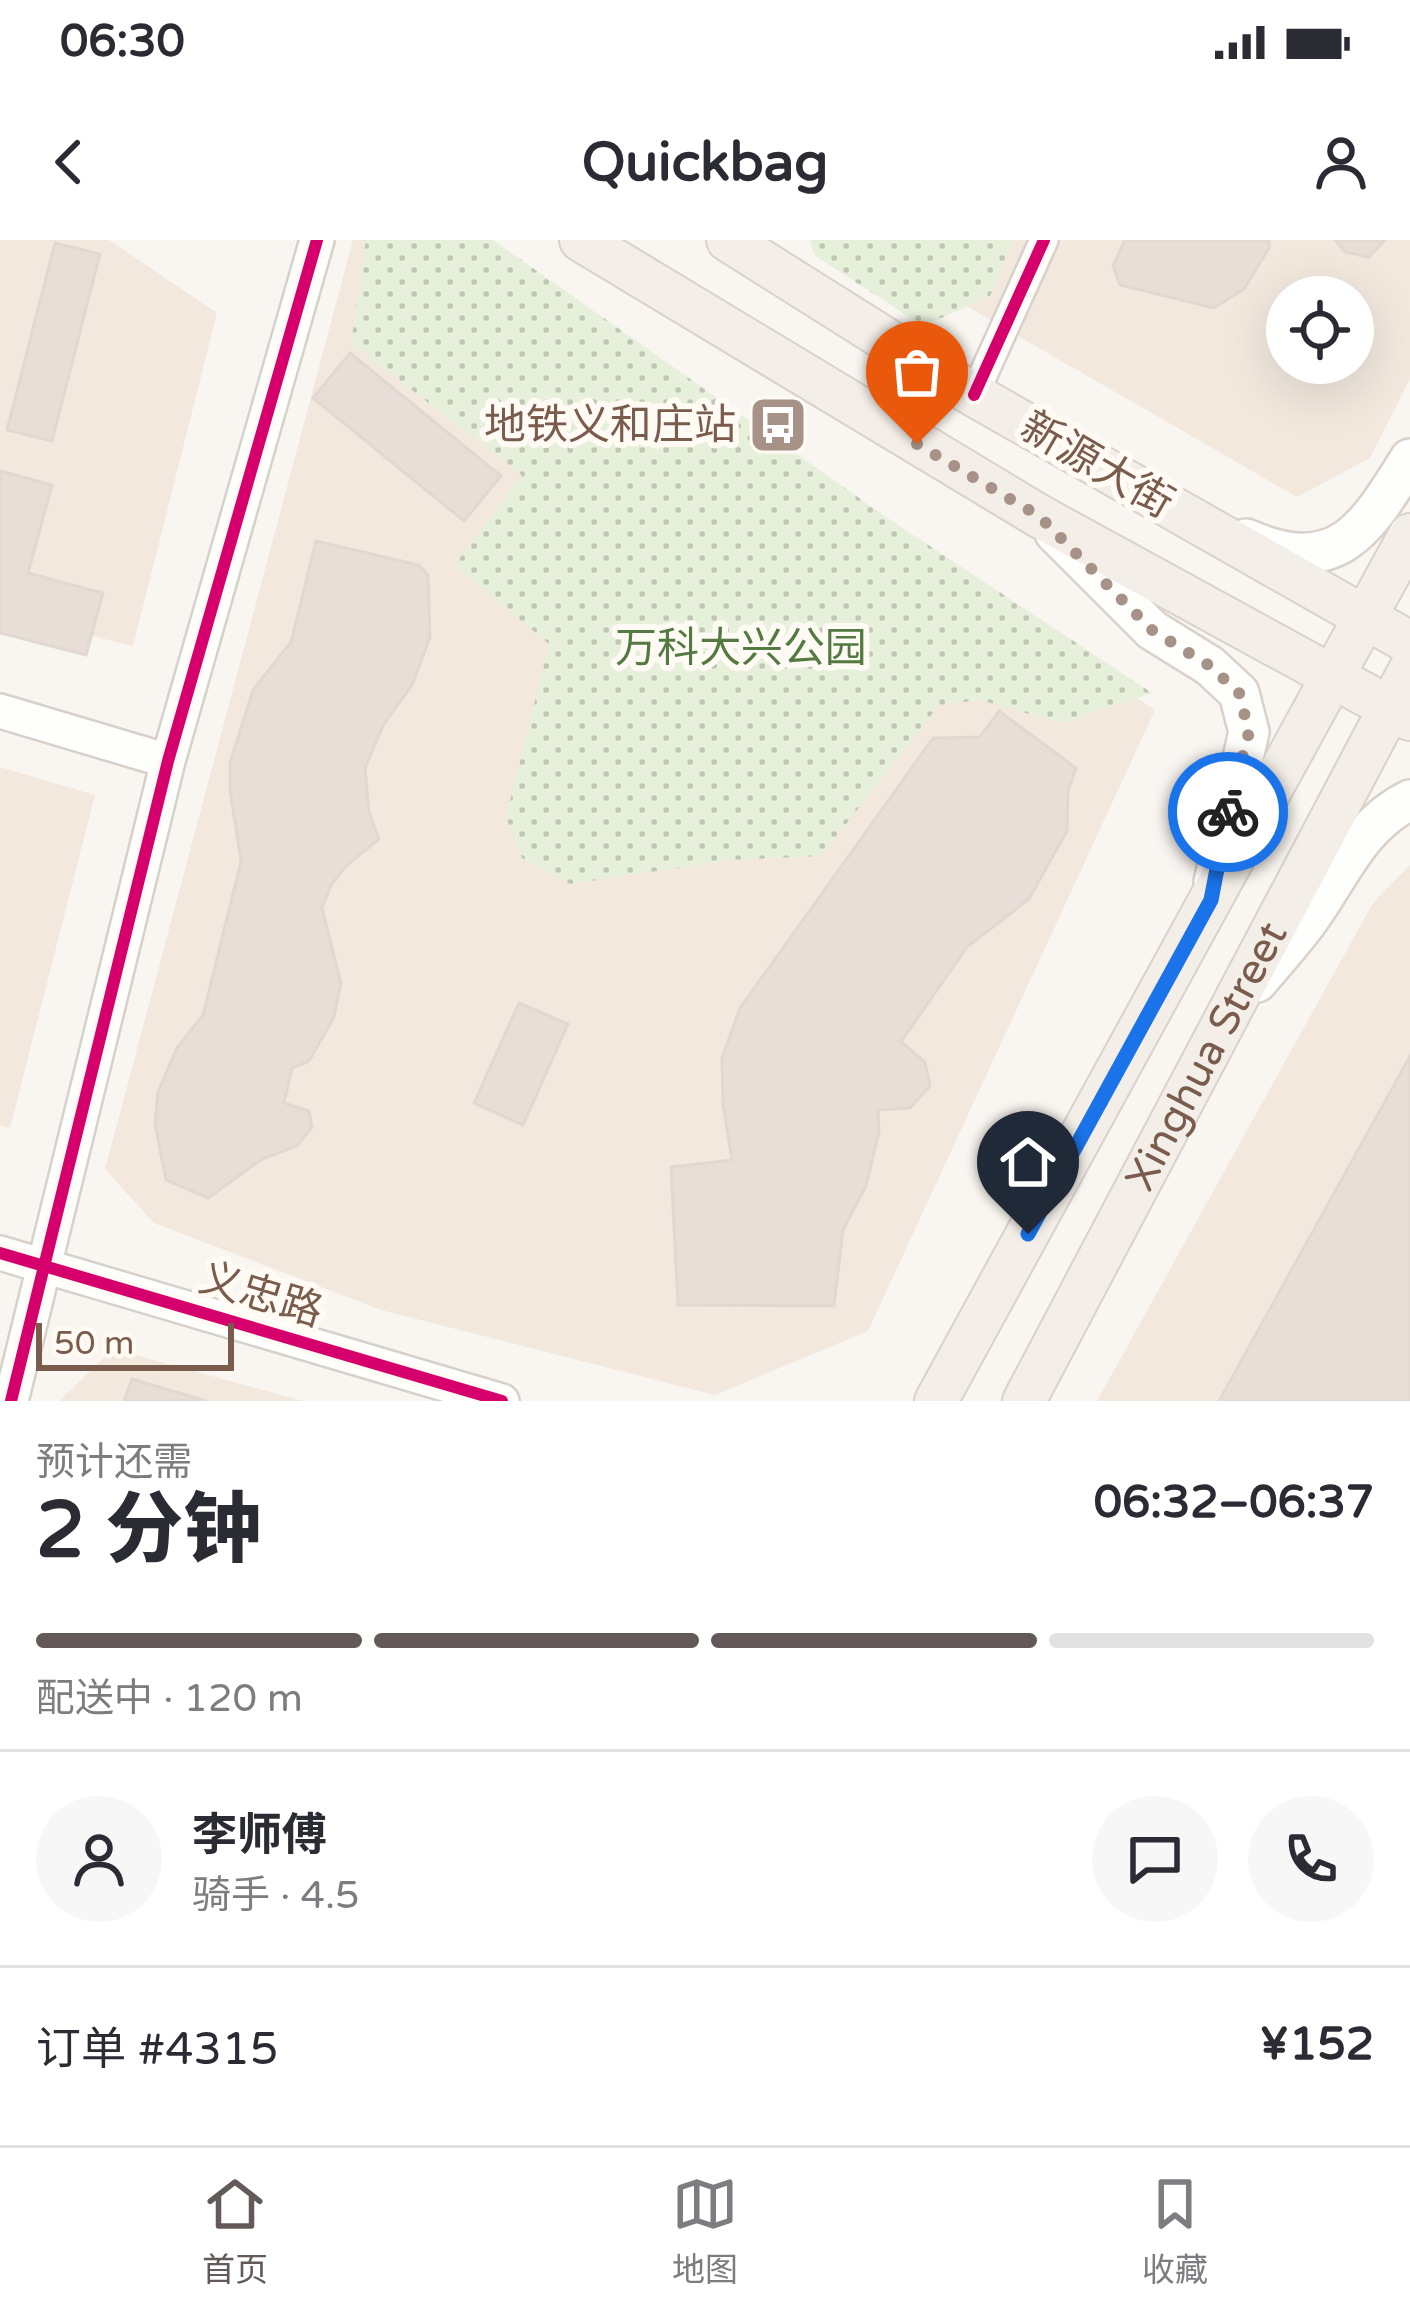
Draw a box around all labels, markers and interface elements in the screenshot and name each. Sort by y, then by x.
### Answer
text: 06:30 [60,15,185,69]
icon: back [36,129,102,195]
icon: person [1308,129,1374,195]
text: Quickbag [582,130,828,195]
map controls [1266,276,1374,384]
button: locate [1266,276,1374,384]
pin [866,321,968,444]
icon: bag [884,339,950,405]
bus stop icon: 地铁义和庄站 [747,394,809,456]
place label: 地铁义和庄站 [484,400,736,451]
street label: 新源大街 [1011,401,1183,529]
park label: 万科大兴公园 [615,623,867,674]
courier [1168,752,1288,872]
icon: bike [1195,779,1261,845]
street label: Xinghua Street [1114,913,1298,1199]
pin [977,1111,1079,1234]
icon: home [995,1129,1061,1195]
street label: 义忠路 [193,1252,329,1338]
scale bar [36,1317,234,1370]
text: 50 m [54,1324,134,1363]
text: 预计还需 [36,1439,192,1486]
text: 06:32–06:37 [1094,1476,1374,1530]
text: 2 分钟 [36,1484,261,1578]
text: 配送中 · 120 m [36,1675,303,1722]
button: person [36,1796,162,1922]
button: chat [1092,1796,1218,1922]
button: phone [1248,1796,1374,1922]
text: 李师傅 [192,1809,327,1863]
text: 骑手 · 4.5 [192,1872,360,1919]
text: ¥152 [1260,2018,1374,2072]
text: 订单 #4315 [36,2023,278,2077]
tab: 首页 [202,2171,268,2291]
tab: 地图 [672,2171,738,2291]
tab: 收藏 [1142,2171,1208,2291]

